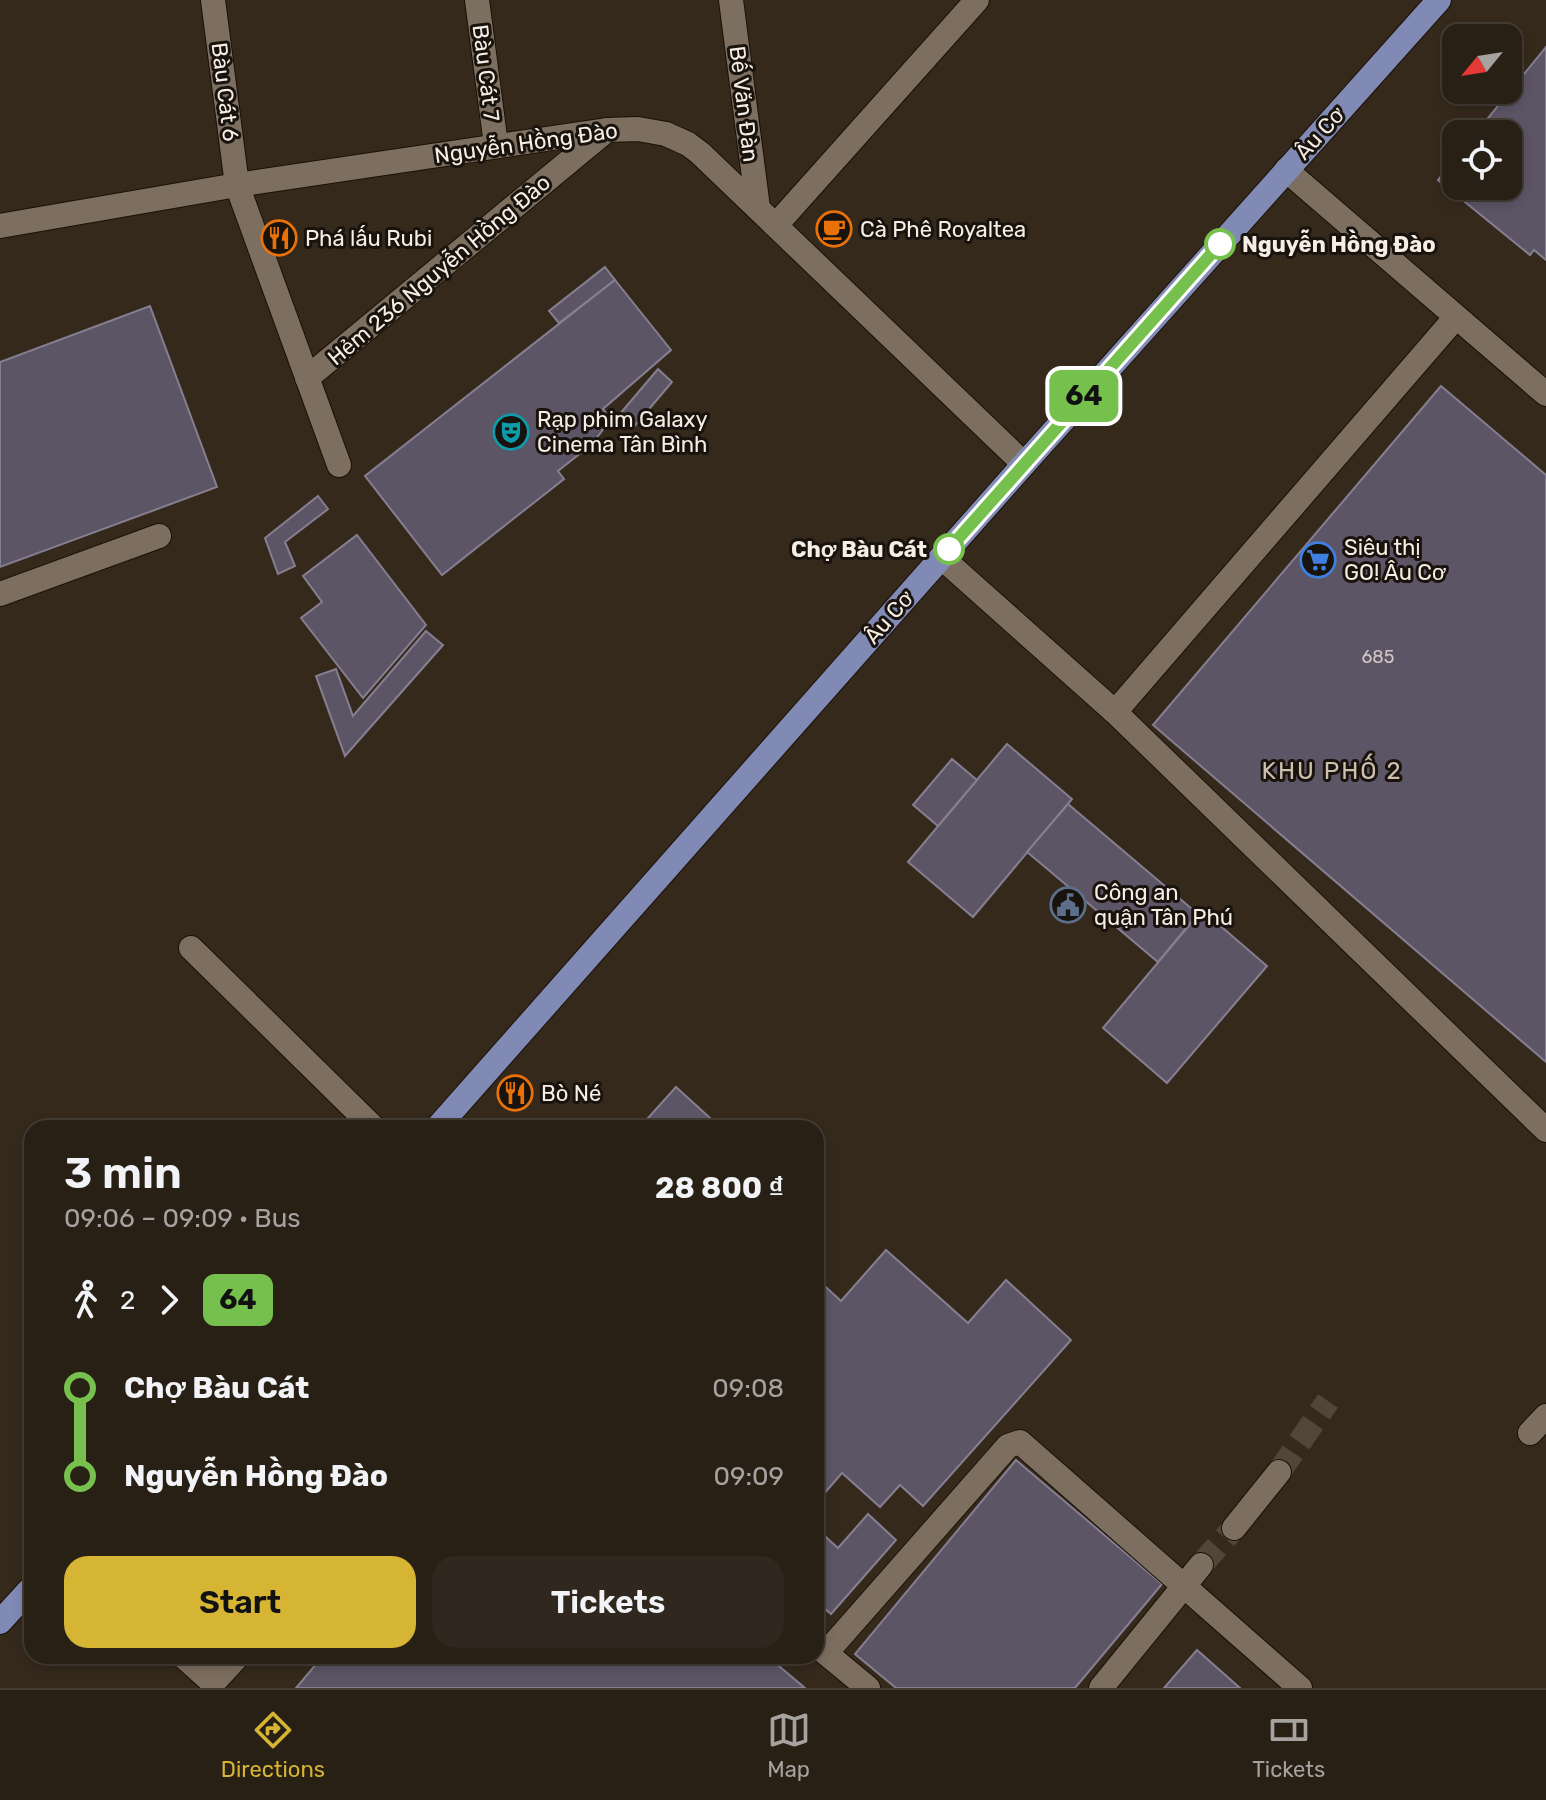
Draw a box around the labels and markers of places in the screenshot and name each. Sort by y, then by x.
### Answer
cafe icon: Cà Phê Royaltea [815,210,853,248]
place label: Cà Phê Royaltea [860,216,1026,243]
restaurant icon: Phá lấu Rubi [260,219,298,257]
place label: Phá lấu Rubi [305,225,432,252]
marker: Nguyễn Hồng Đào [1205,229,1235,259]
place label: Nguyễn Hồng Đào [1242,229,1436,258]
place label: Rạp phim Galaxy Cinema Tân Bình [537,406,708,458]
theatre icon: Rạp phim Galaxy Cinema Tân Bình [492,413,530,451]
marker: Chợ Bàu Cát [934,534,964,564]
place label: Siêu thị GO! Âu Cơ [1344,534,1446,586]
place label: Chợ Bàu Cát [791,536,927,563]
supermarket icon: Siêu thị GO! Âu Cơ [1299,541,1337,579]
place label: Công an quận Tân Phú [1094,879,1233,931]
public building icon: Công an quận Tân Phú [1049,886,1087,924]
restaurant icon: Bò Né [496,1074,534,1112]
place label: Bò Né [541,1080,601,1107]

